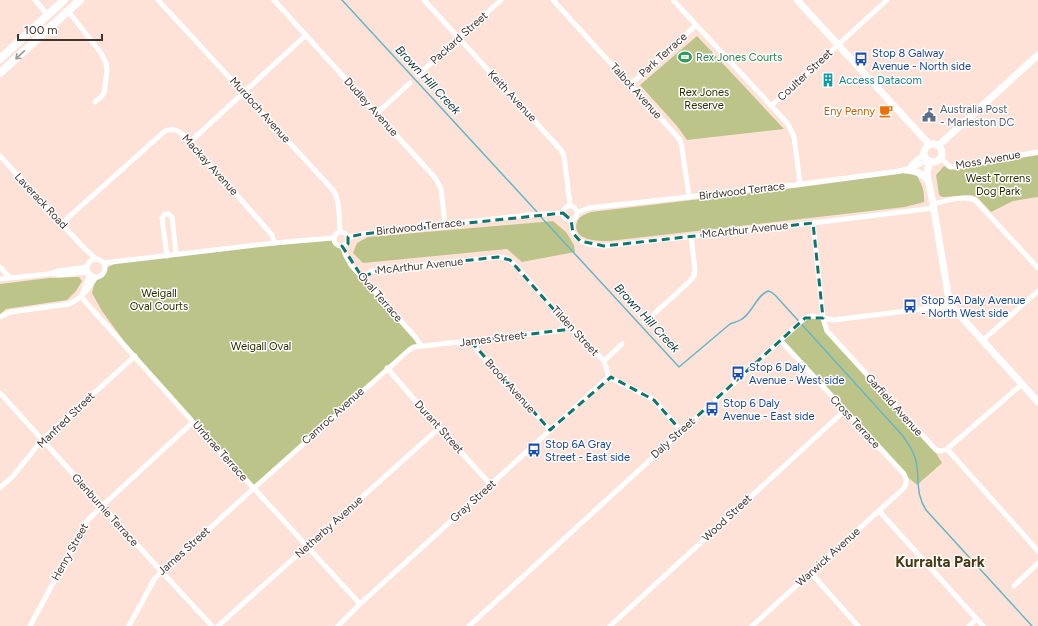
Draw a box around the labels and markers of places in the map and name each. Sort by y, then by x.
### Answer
place label: Stop 8 Galway Avenue - North side [872,47,971,73]
sports icon: Rex Jones Courts [677,49,693,65]
place label: Rex Jones Courts [696,51,782,64]
bus stop icon: Stop 8 Galway Avenue - North side [853,51,869,67]
building icon: Access Datacom [820,72,836,88]
place label: Access Datacom [839,74,922,87]
cafe icon: Eny Penny [878,103,894,119]
place label: Australia Post - Marleston DC [940,103,1014,129]
place label: Eny Penny [824,105,875,118]
public building icon: Australia Post - Marleston DC [921,107,937,123]
place label: Stop 5A Daly Avenue - North West side [921,294,1025,320]
bus stop icon: Stop 5A Daly Avenue - North West side [902,298,918,314]
place label: Stop 6 Daly Avenue - West side [749,361,844,387]
bus stop icon: Stop 6 Daly Avenue - West side [730,365,746,381]
place label: Stop 6 Daly Avenue - East side [723,397,814,423]
bus stop icon: Stop 6 Daly Avenue - East side [704,401,720,417]
place label: Stop 6A Gray Street - East side [545,438,630,464]
bus stop icon: Stop 6A Gray Street - East side [526,442,542,458]

